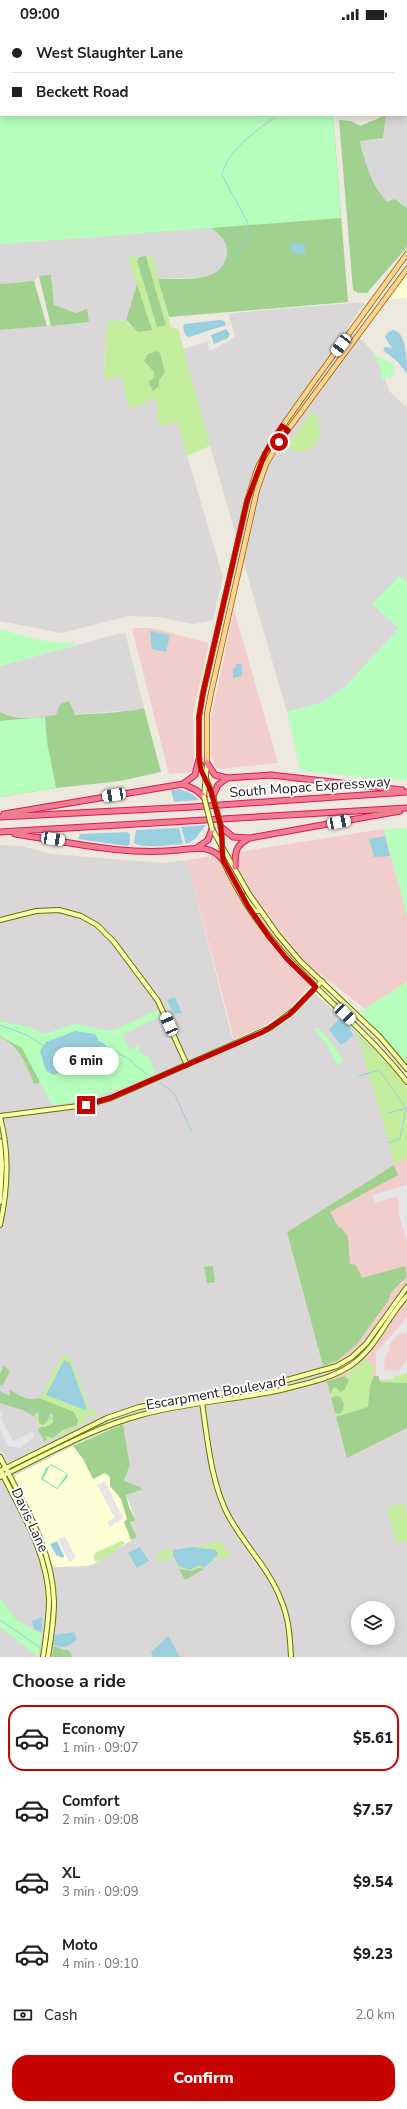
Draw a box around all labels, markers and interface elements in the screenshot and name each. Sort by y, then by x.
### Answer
text: 09:00 [20,4,60,24]
text: West Slaughter Lane [36,43,183,63]
text: Beckett Road [36,82,129,102]
car [329,332,353,358]
route start [270,433,288,451]
street label: South Mopac Expressway [229,772,392,802]
car [101,787,127,803]
car [326,814,352,830]
car [40,831,66,847]
car [332,1001,358,1027]
car [159,1011,179,1037]
callout: 6 min [53,1047,119,1075]
text: 6 min [69,1052,103,1070]
route end [77,1096,95,1114]
street label: Escarpment Boulevard [145,1371,287,1415]
street label: Davis Lane [7,1485,53,1555]
map controls [351,1601,395,1645]
button: layers [351,1601,395,1645]
text: Choose a ride [12,1669,126,1693]
text: Economy [62,1719,125,1739]
icon: car [14,1720,50,1756]
text: $5.61 [353,1728,393,1748]
text: 1 min · 09:07 [62,1739,138,1757]
text: Comfort [62,1791,119,1811]
icon: car [14,1792,50,1828]
text: $7.57 [353,1800,393,1820]
text: 2 min · 09:08 [62,1811,138,1829]
text: XL [62,1863,81,1883]
icon: car [14,1864,50,1900]
text: $9.54 [353,1872,393,1892]
text: 3 min · 09:09 [62,1883,138,1901]
text: Moto [62,1935,98,1955]
icon: car [14,1936,50,1972]
text: $9.23 [353,1944,393,1964]
text: 4 min · 09:10 [62,1955,138,1973]
icon: cash [12,2004,34,2026]
text: Cash [44,2005,78,2025]
text: 2.0 km [355,2006,395,2024]
button: Confirm [12,2055,395,2101]

